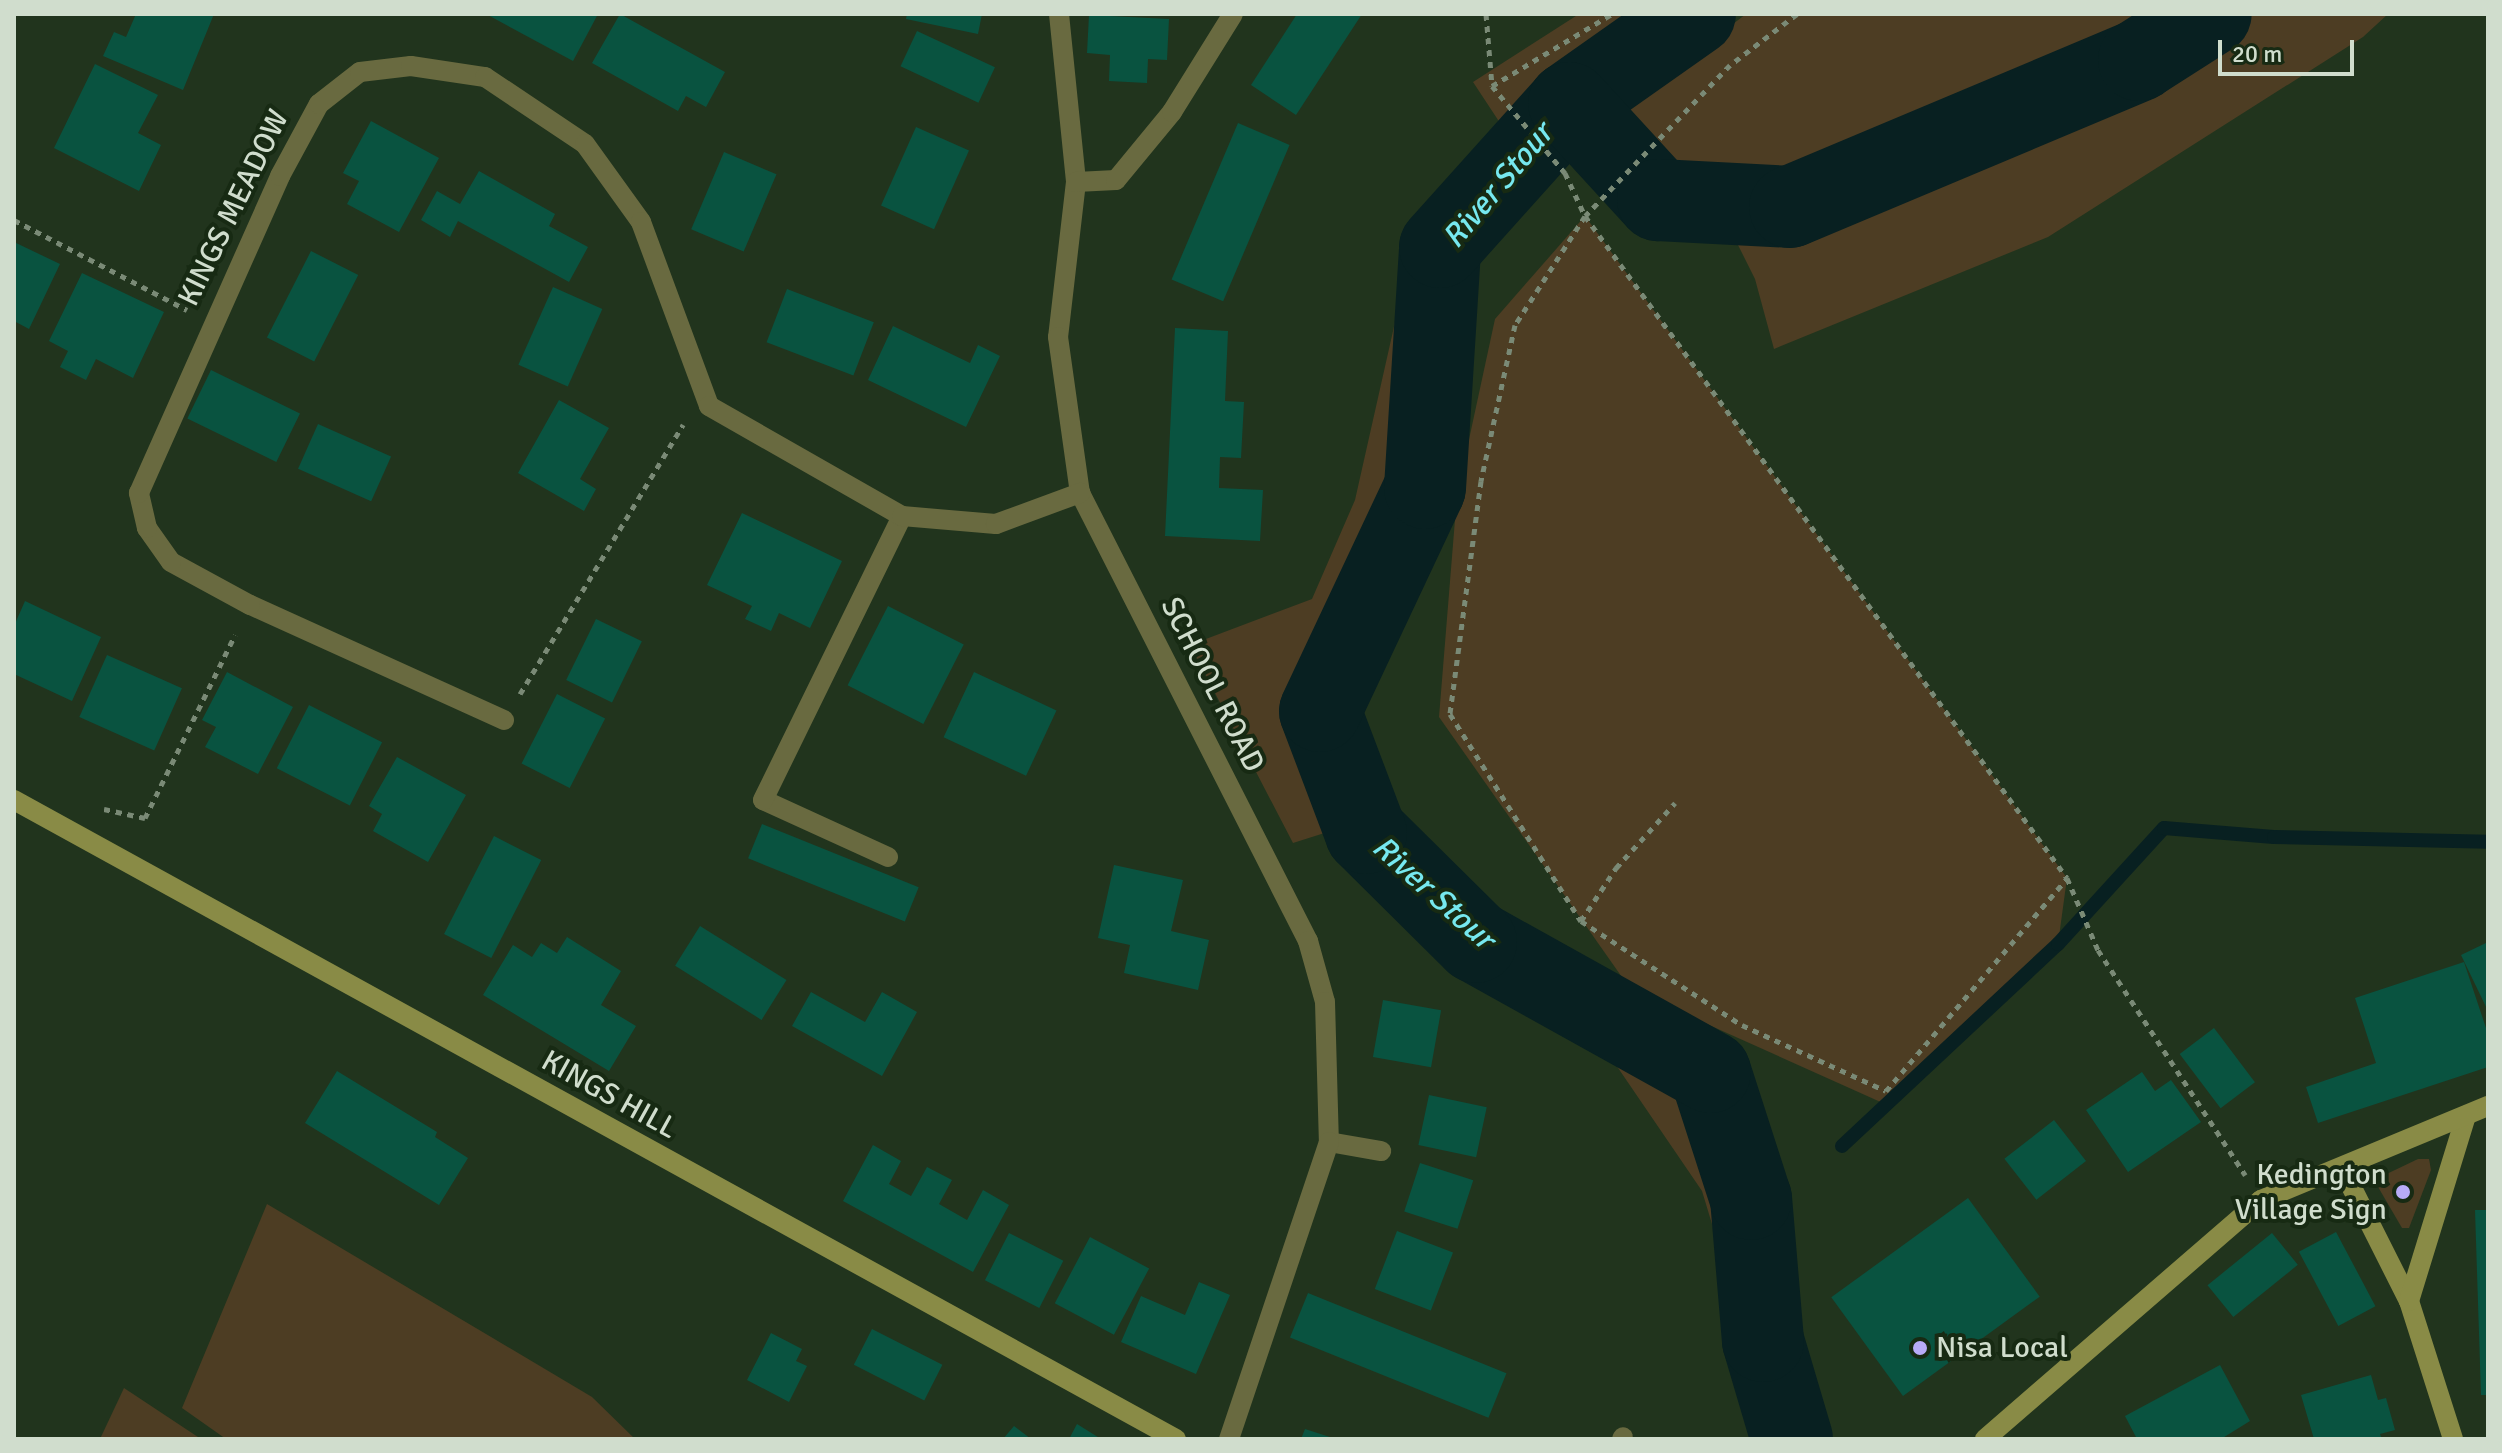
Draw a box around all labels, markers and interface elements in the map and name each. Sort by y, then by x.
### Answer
scale bar [2222,24,2358,74]
text: 20 m [2232,39,2282,69]
street label: KINGS MEADOW [171,104,297,312]
water label: River Stour [1435,116,1561,256]
street label: SCHOOL ROAD [1153,592,1271,778]
water label: River Stour [1364,828,1502,958]
street label: KINGS HILL [535,1043,683,1147]
place label: Kedington Village Sign [2235,1157,2387,1228]
marker: Kedington Village Sign [2394,1183,2412,1201]
place label: Nisa Local [1936,1330,2068,1366]
marker: Nisa Local [1911,1339,1929,1357]

